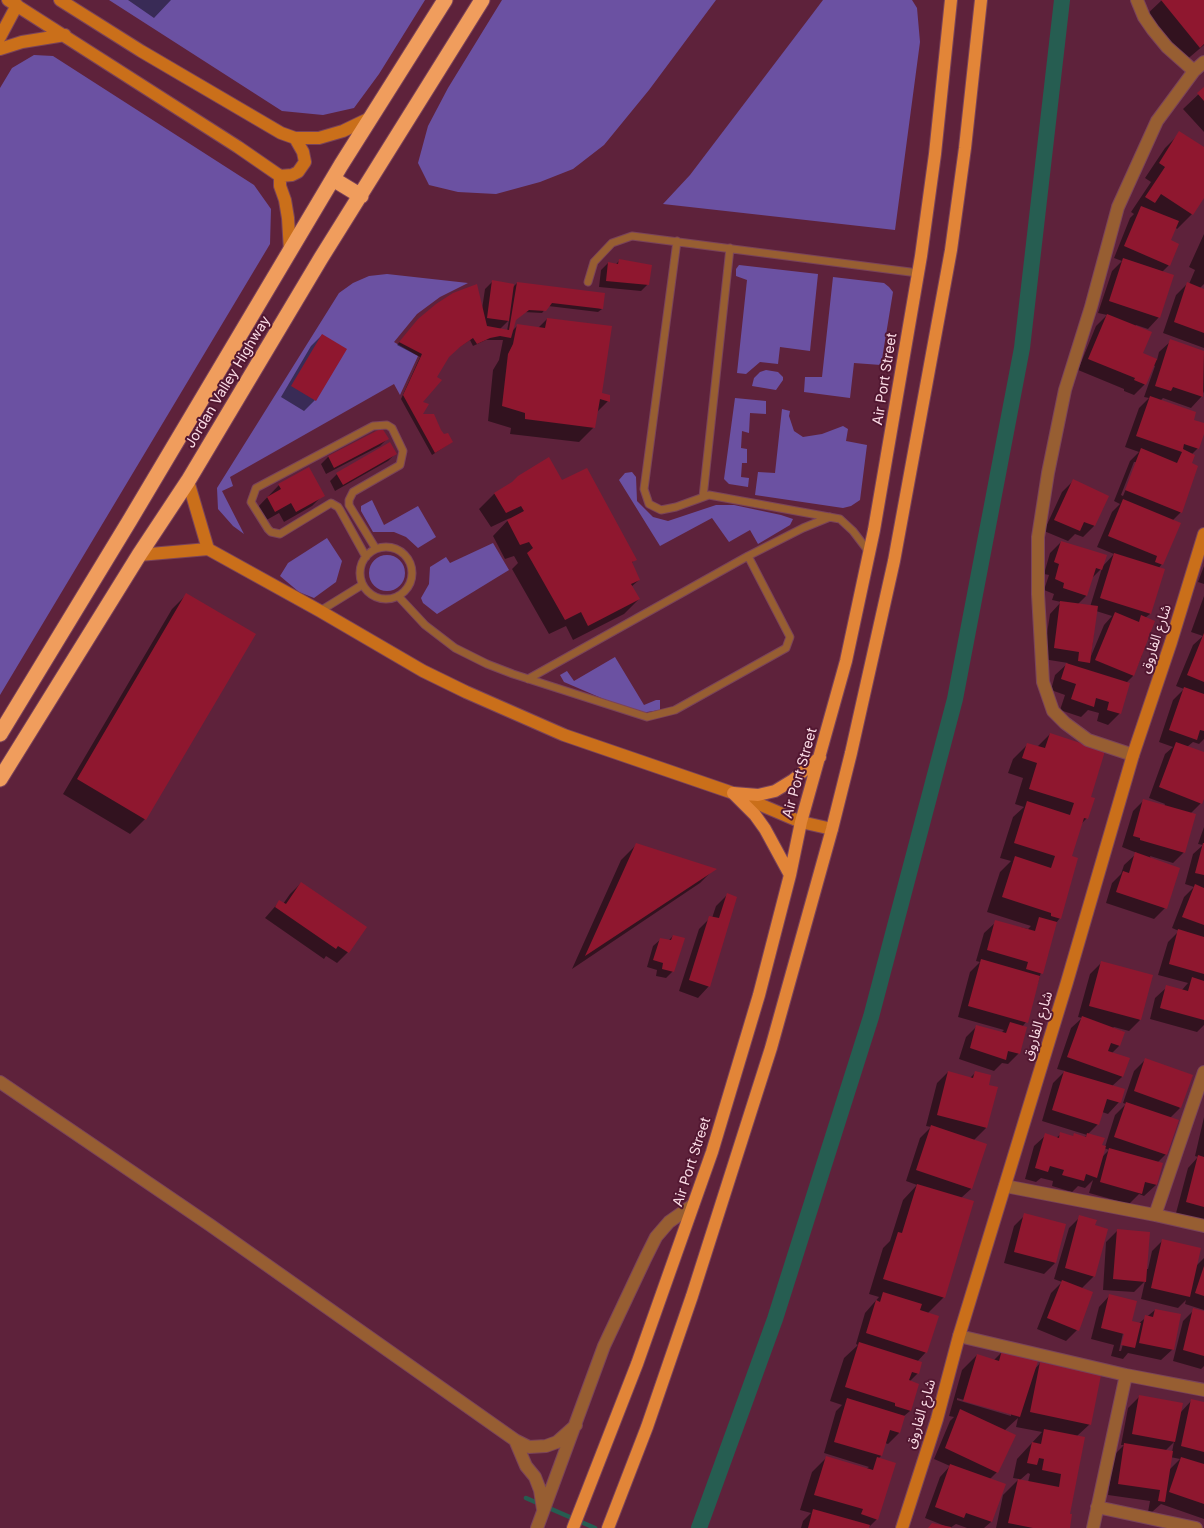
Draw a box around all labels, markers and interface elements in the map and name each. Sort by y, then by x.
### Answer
street label: Jordan Valley Highway [182,313,274,451]
street label: Air Port Street [869,332,901,426]
street label: شارع الفاروق [1137,602,1175,676]
street label: Air Port Street [779,726,821,820]
street label: شارع الفاروق [1020,989,1056,1063]
street label: Air Port Street [670,1115,714,1209]
street label: شارع الفاروق [903,1377,939,1451]

